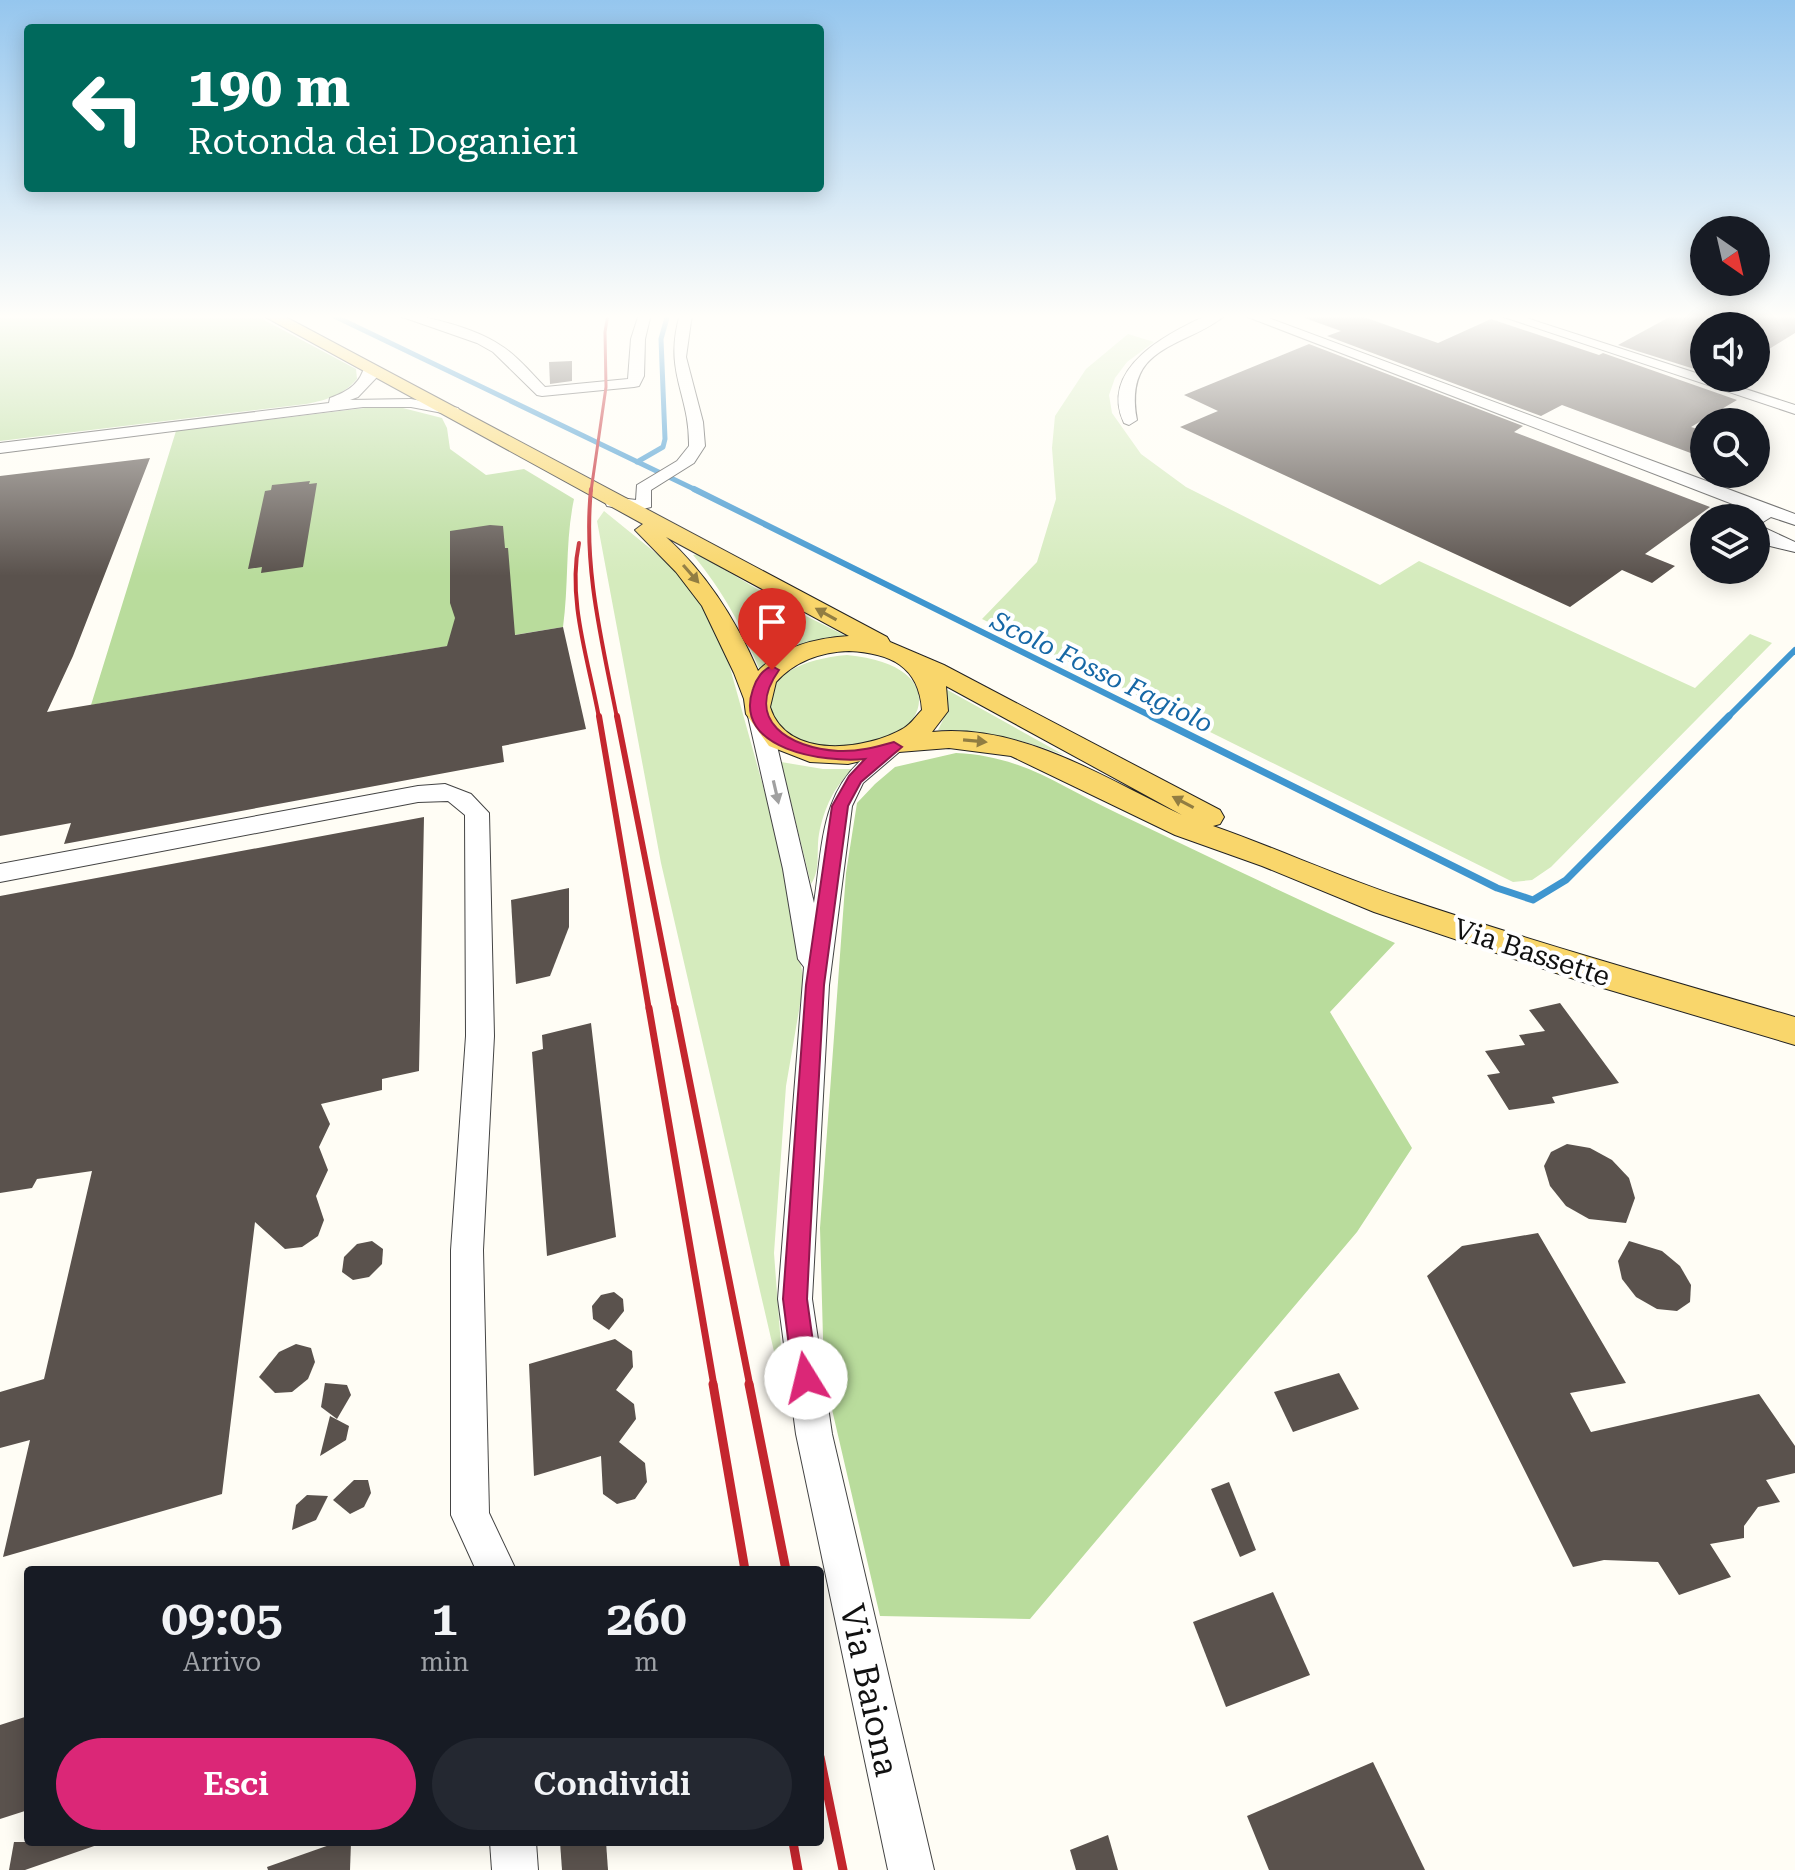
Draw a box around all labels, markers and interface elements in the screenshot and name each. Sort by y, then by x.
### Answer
text: 190 m [188,54,350,120]
icon: left [56,56,160,160]
text: Rotonda dei Doganieri [188,121,578,163]
north arrow [1690,216,1770,296]
map controls [1690,216,1770,584]
button: sound [1690,312,1770,392]
button: search [1690,408,1770,488]
button: layers [1690,504,1770,584]
one-way arrow [682,563,699,583]
pin [738,588,806,670]
icon: arrive [750,600,794,644]
water label: Scolo Fosso Fagiolo [985,605,1218,739]
one-way arrow [815,608,838,621]
one-way arrow [963,735,988,748]
one-way arrow [770,780,783,805]
one-way arrow [1172,796,1194,810]
street label: Via Bassette [1449,912,1614,993]
position arrow [764,1336,848,1420]
text: 09:05 [161,1591,283,1647]
text: 1 [431,1591,458,1647]
text: 260 [606,1591,687,1647]
street label: Via Baiona [832,1600,908,1780]
text: Arrivo [183,1647,261,1677]
text: min [420,1647,469,1677]
text: m [635,1647,658,1677]
button: Esci [56,1738,416,1830]
button: Condividi [432,1738,792,1830]

